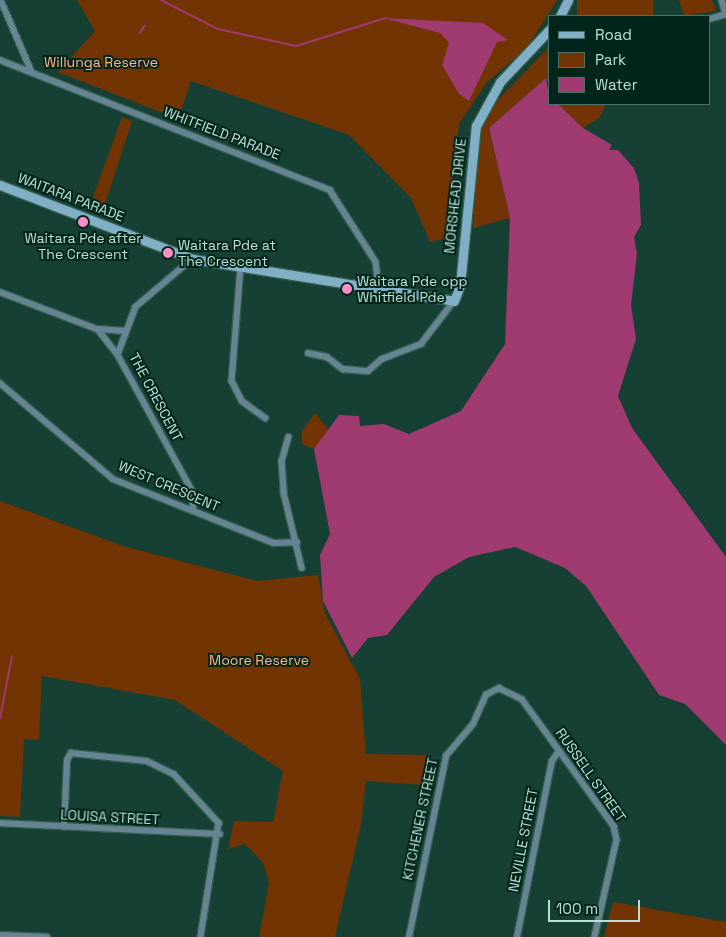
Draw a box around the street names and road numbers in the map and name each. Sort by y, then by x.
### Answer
street label: WHITFIELD PARADE [161,103,283,163]
street label: MORSHEAD DRIVE [441,138,469,254]
street label: WAITARA PARADE [15,169,127,225]
street label: THE CRESCENT [126,350,186,444]
street label: WEST CRESCENT [116,457,222,515]
street label: RUSSELL STREET [552,725,630,825]
street label: KITCHENER STREET [399,756,441,882]
street label: NEVILLE STREET [505,787,541,893]
street label: LOUISA STREET [60,806,160,828]

